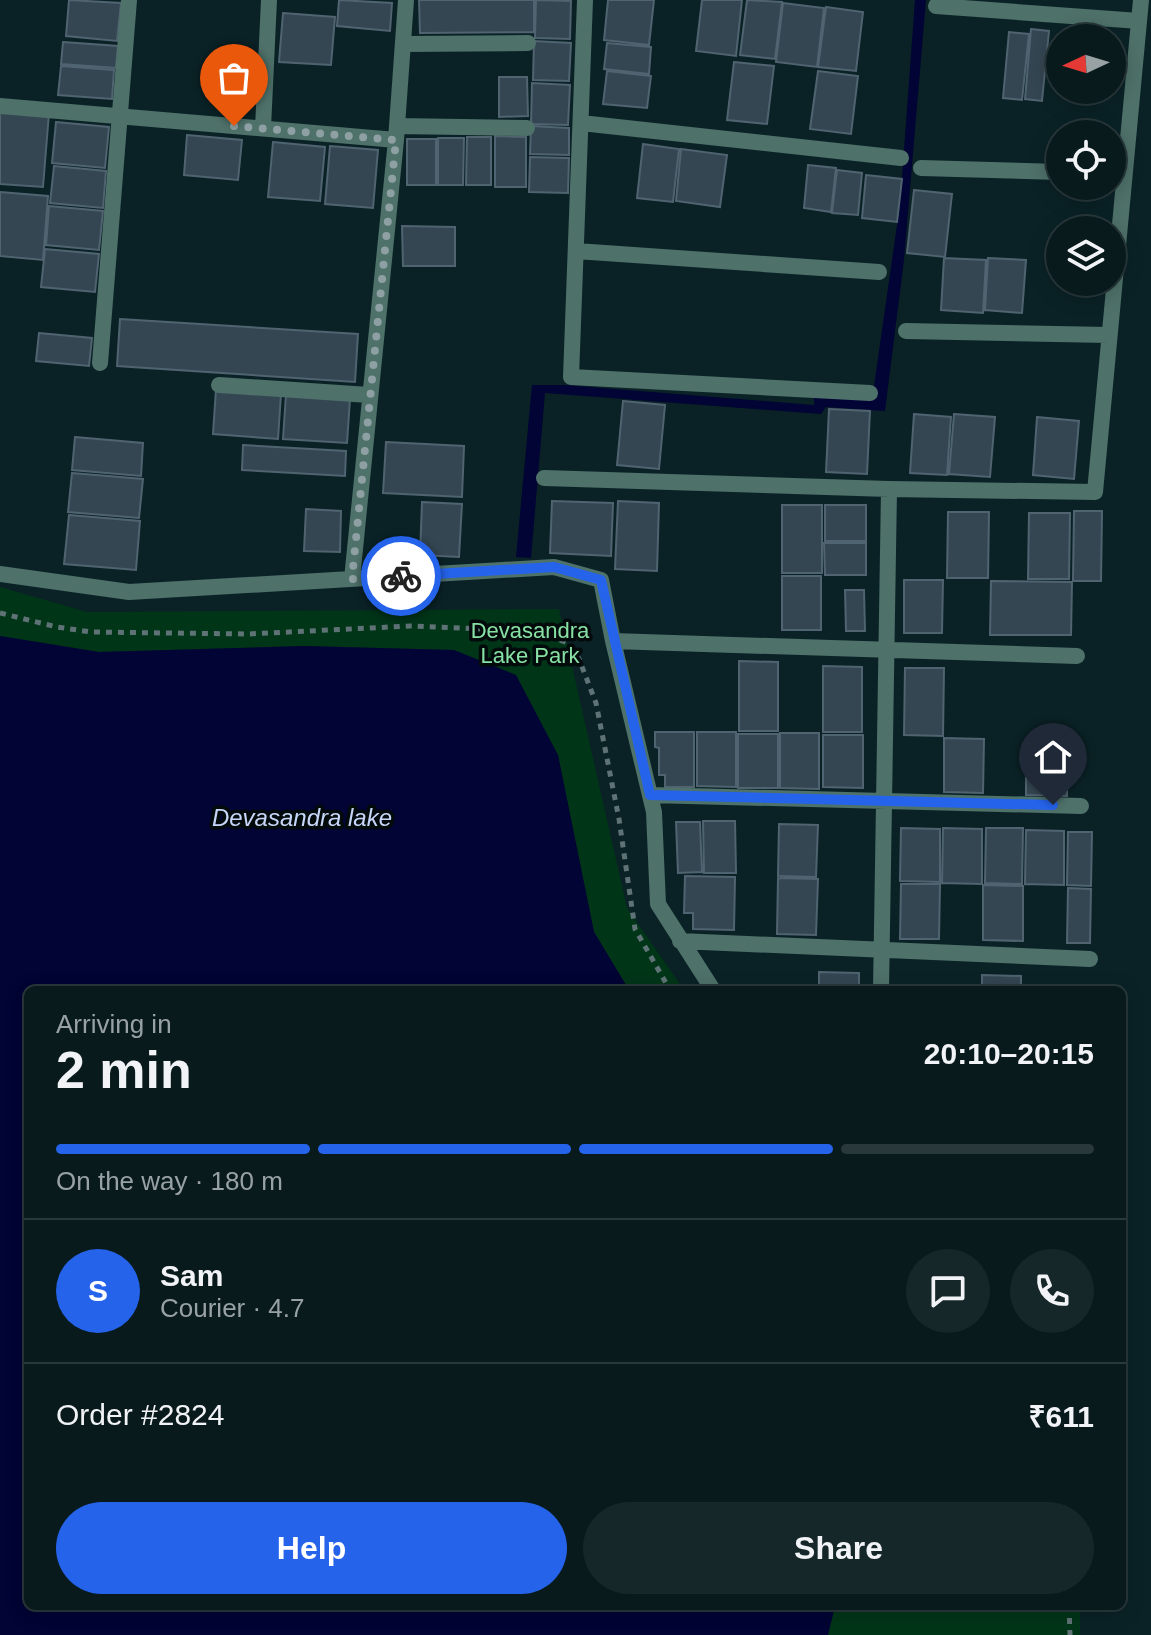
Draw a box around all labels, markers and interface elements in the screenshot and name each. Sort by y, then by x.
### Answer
north arrow [1046,24,1126,104]
map controls [1046,24,1126,296]
pin [200,44,268,126]
icon: bag [212,56,256,100]
button: locate [1046,120,1126,200]
button: layers [1046,216,1126,296]
courier [361,536,441,616]
icon: bike [379,554,423,598]
park label: Devasandra Lake Park [471,618,590,668]
pin [1019,723,1087,805]
icon: home [1031,735,1075,779]
water label: Devasandra lake [212,804,392,831]
text: Arriving in [56,1009,172,1039]
text: 20:10–20:15 [924,1037,1094,1070]
text: 2 min [56,1041,192,1099]
text: On the way · 180 m [56,1166,283,1196]
button: chat [906,1249,990,1333]
button: phone [1010,1249,1094,1333]
text: Sam [160,1259,223,1292]
text: S [88,1274,108,1307]
text: Courier · 4.7 [160,1293,305,1323]
text: Order #2824 [56,1398,224,1431]
text: ₹611 [1028,1400,1094,1433]
button: Help [56,1502,567,1594]
button: Share [583,1502,1094,1594]

